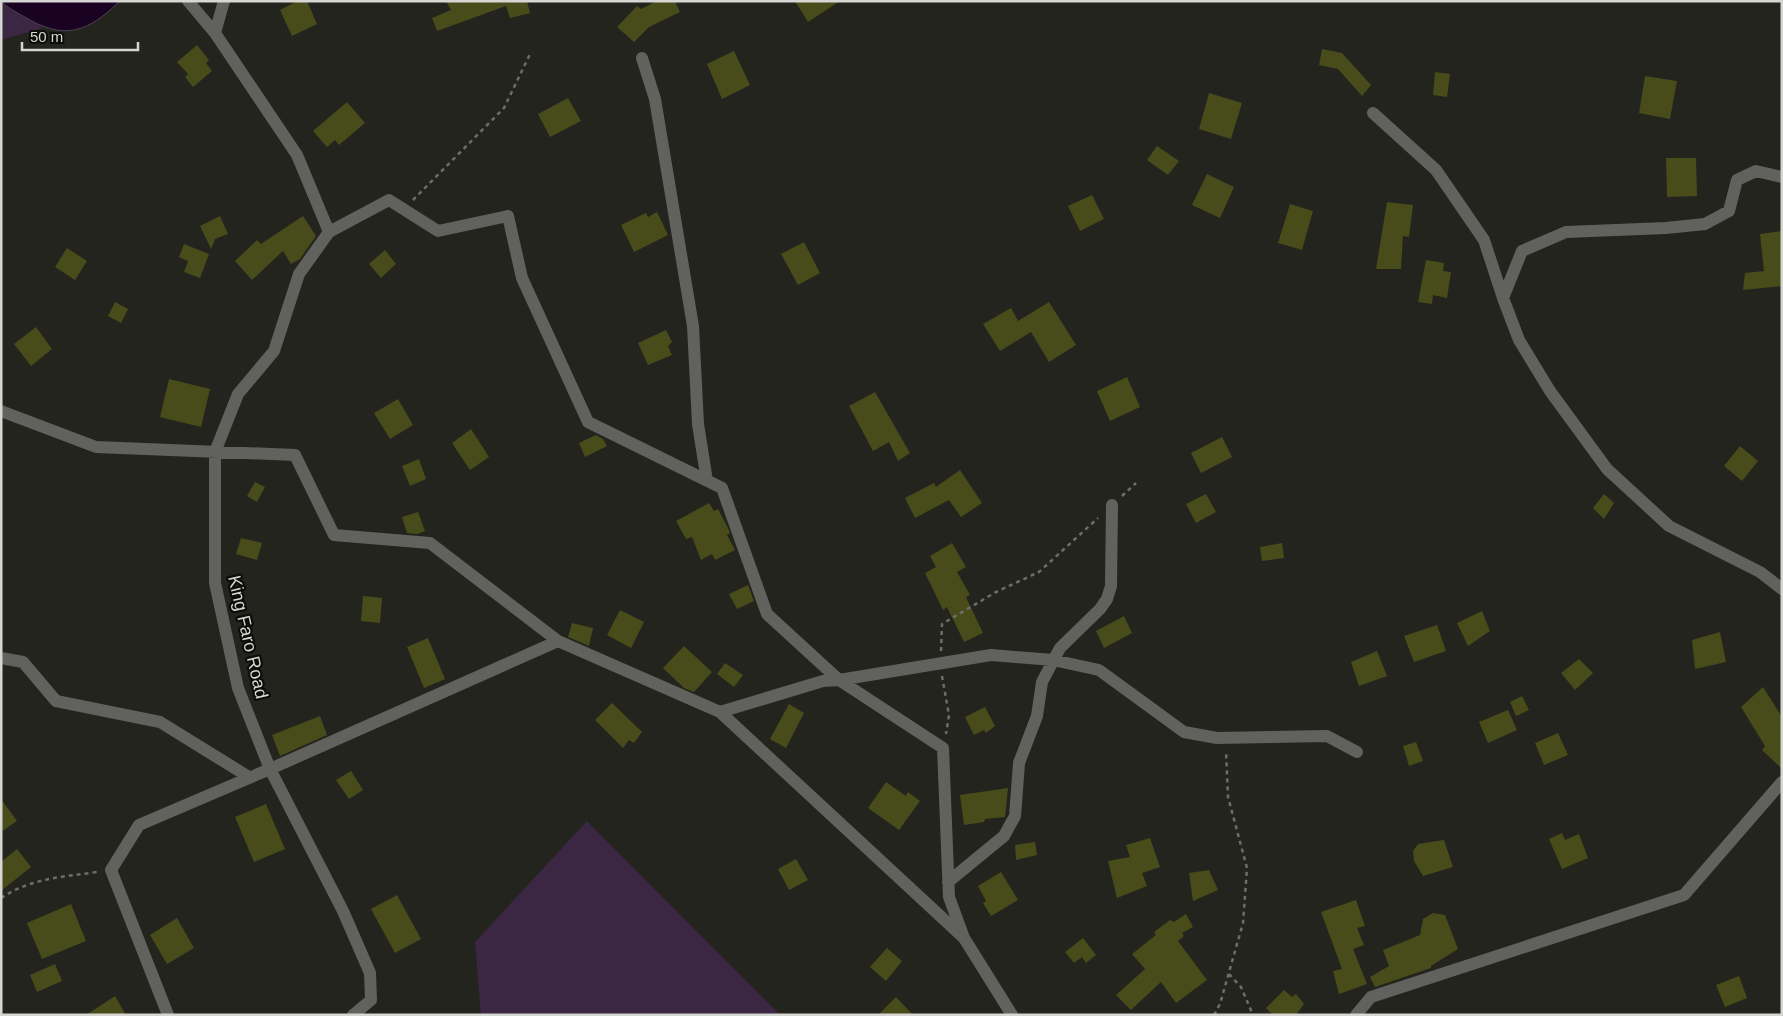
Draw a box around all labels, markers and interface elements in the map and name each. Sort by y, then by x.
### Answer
scale bar [22,20,139,52]
text: 50 m [30,28,63,45]
street label: King Faro Road [224,573,272,701]

